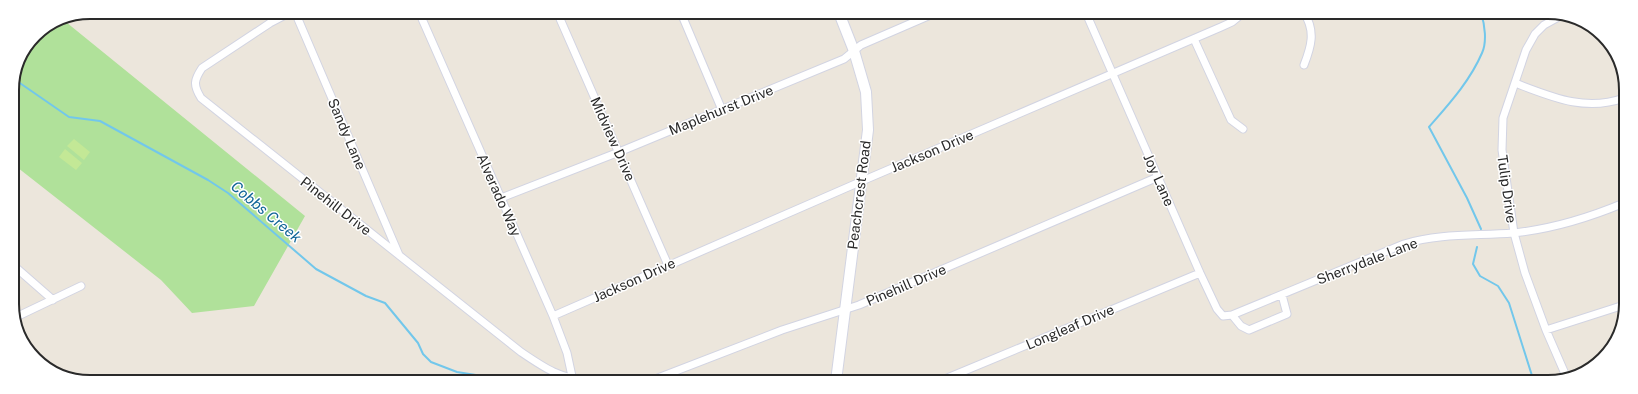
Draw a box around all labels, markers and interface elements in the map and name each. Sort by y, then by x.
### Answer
street label: Maplehurst Drive [666,82,776,138]
street label: Midview Drive [587,94,639,184]
street label: Sandy Lane [325,96,369,172]
street label: Jackson Drive [888,126,976,176]
street label: Peachcrest Road [844,140,874,250]
street label: Alverado Way [474,151,525,239]
street label: Joy Lane [1140,151,1178,209]
street label: Tulip Drive [1494,154,1520,224]
street label: Pinehill Drive [297,173,375,239]
water label: Cobbs Creek [228,177,306,246]
street label: Sherrydale Lane [1314,234,1420,288]
street label: Jackson Drive [590,255,678,305]
street label: Pinehill Drive [864,261,948,309]
street label: Longleaf Drive [1024,301,1117,353]

